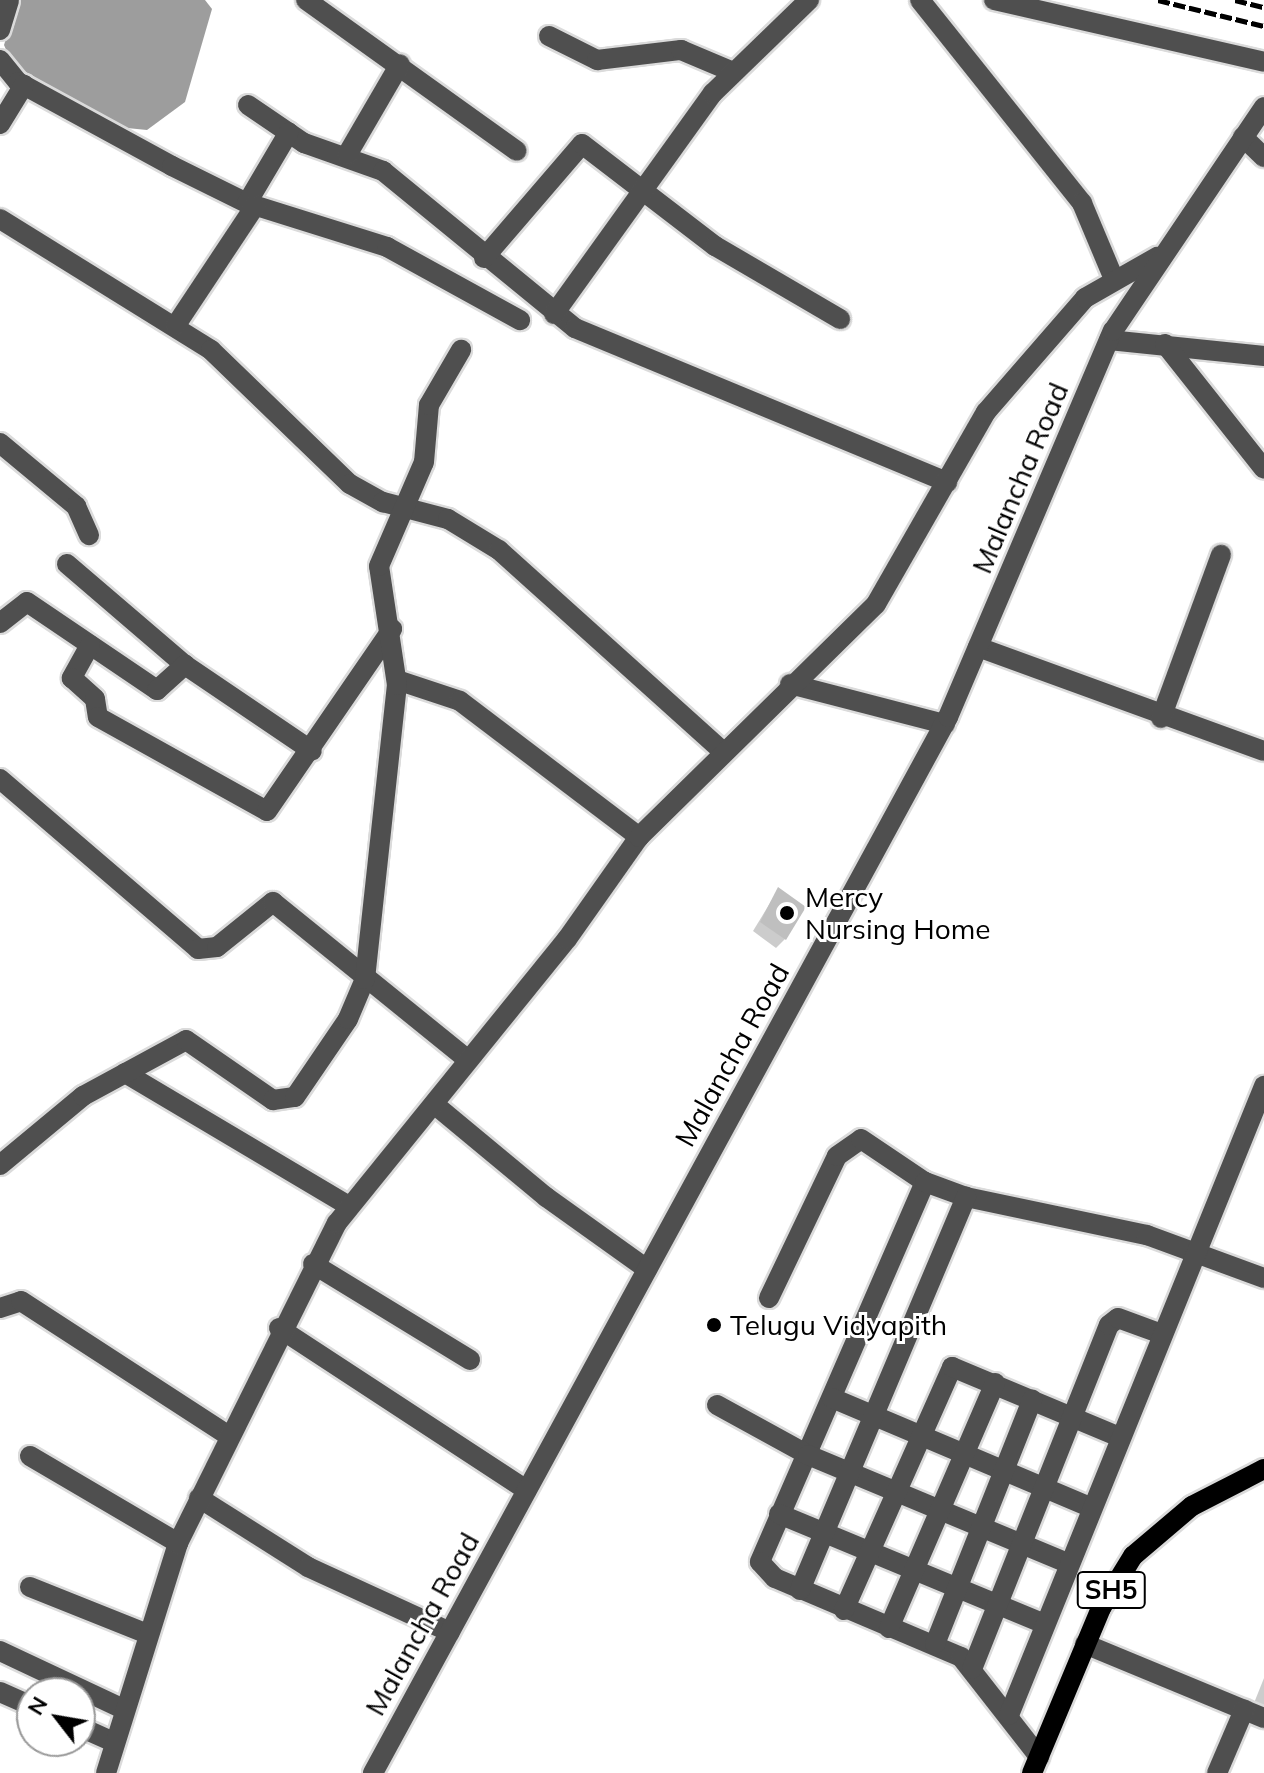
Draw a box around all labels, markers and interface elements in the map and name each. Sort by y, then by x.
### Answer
street label: Malancha Road [965,378,1075,578]
place label: Mercy Nursing Home [805,880,990,946]
marker: Mercy Nursing Home [776,902,798,924]
street label: Malancha Road [668,958,796,1152]
place label: Telugu Vidyapith [730,1308,947,1342]
marker: Telugu Vidyapith [705,1316,723,1334]
street label: Malancha Road [358,1527,486,1721]
road number: SH5 [1075,1568,1147,1612]
north arrow [16,1677,96,1757]
text: N [21,1691,53,1720]

